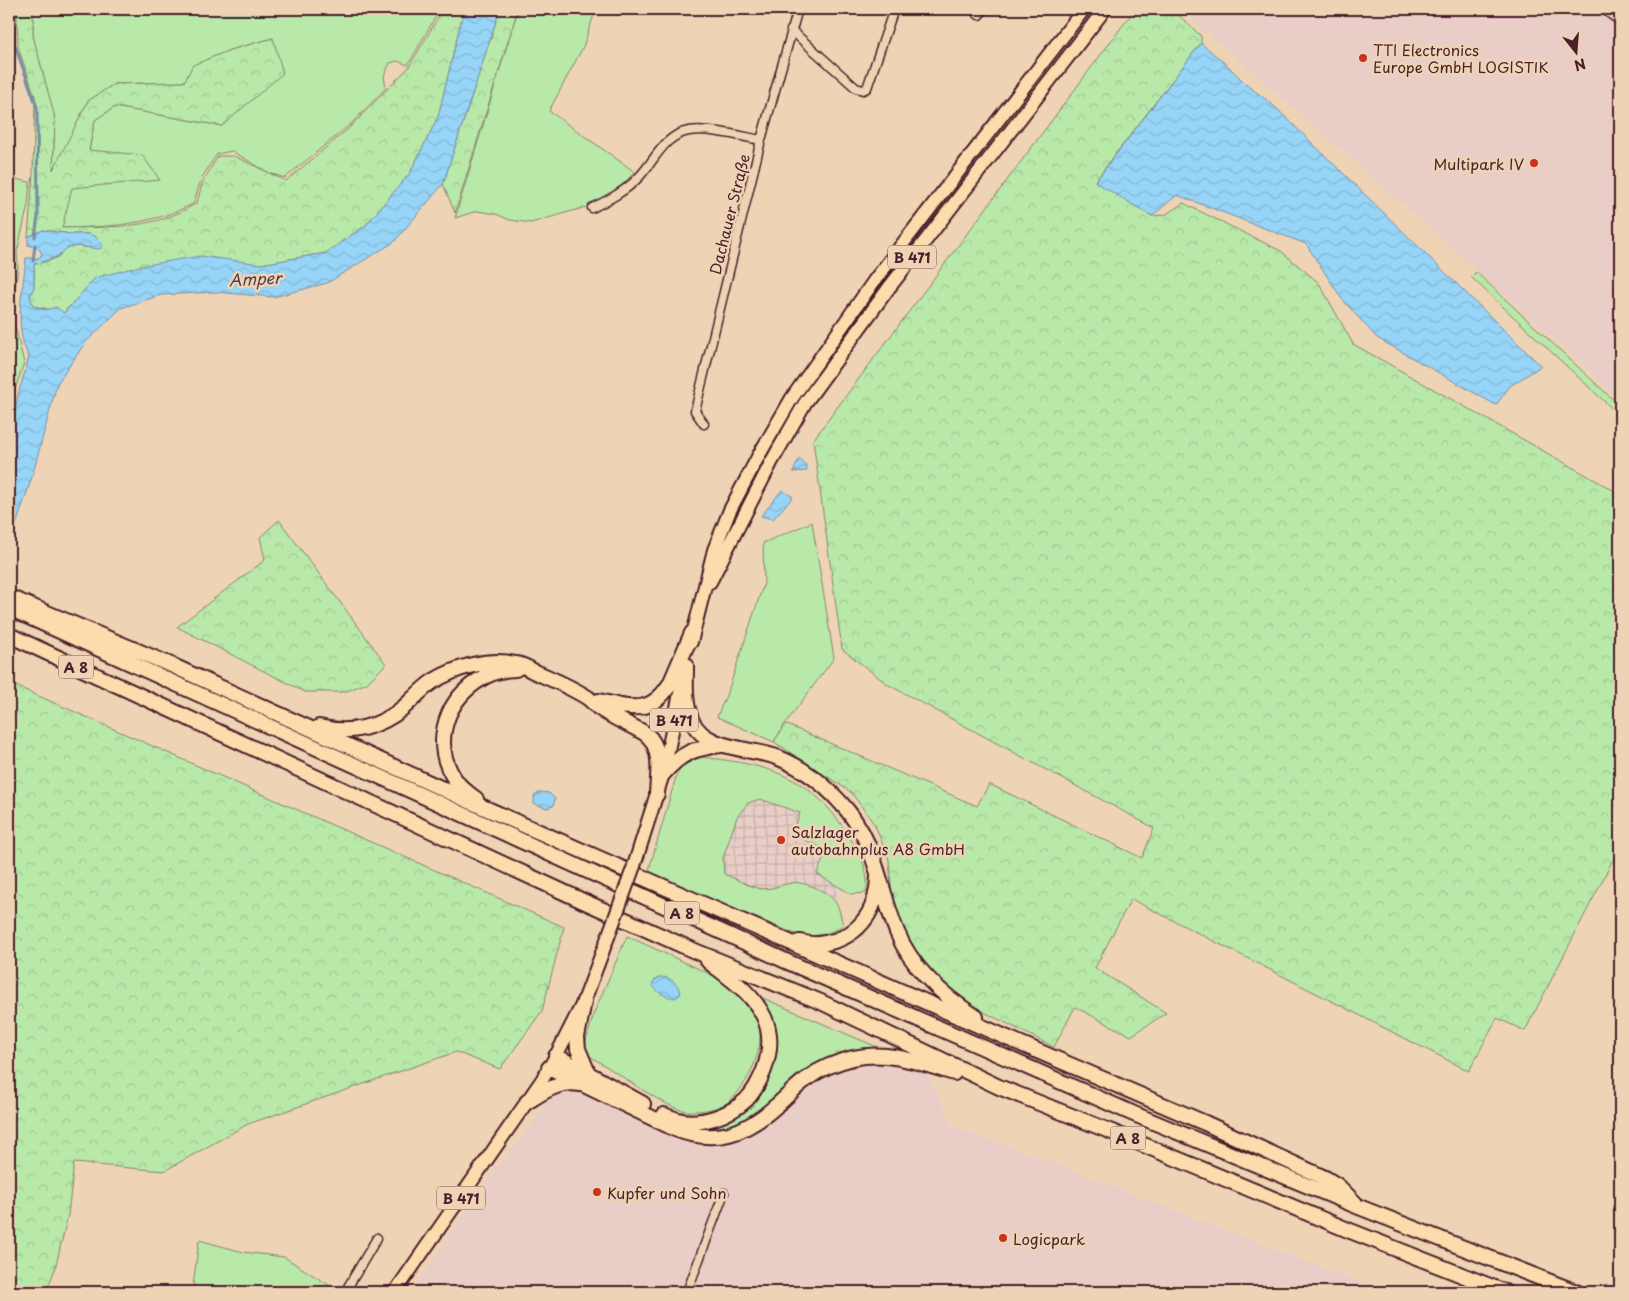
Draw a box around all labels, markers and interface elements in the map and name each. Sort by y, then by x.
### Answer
north arrow [1552,28,1602,78]
place label: TTI Electronics Europe GmbH LOGISTIK [1373,38,1549,78]
marker: TTI Electronics Europe GmbH LOGISTIK [1357,52,1369,64]
text: N [1572,53,1588,77]
street label: Dachauer Straße [703,151,755,277]
place label: Multipark IV [1433,152,1524,175]
marker: Multipark IV [1528,157,1540,169]
road number: B 471 [888,246,936,268]
water label: Amper [228,265,285,291]
road number: A 8 [58,656,94,679]
road number: B 471 [650,708,698,732]
place label: Salzlager autobahnplus A8 GmbH [791,820,965,860]
marker: Salzlager autobahnplus A8 GmbH [775,834,787,846]
road number: A 8 [664,901,700,924]
road number: A 8 [1110,1126,1146,1150]
place label: Kupfer und Sohn [607,1181,727,1204]
road number: B 471 [437,1186,485,1210]
marker: Kupfer und Sohn [591,1186,603,1198]
place label: Logicpark [1013,1227,1085,1250]
marker: Logicpark [997,1232,1009,1244]

